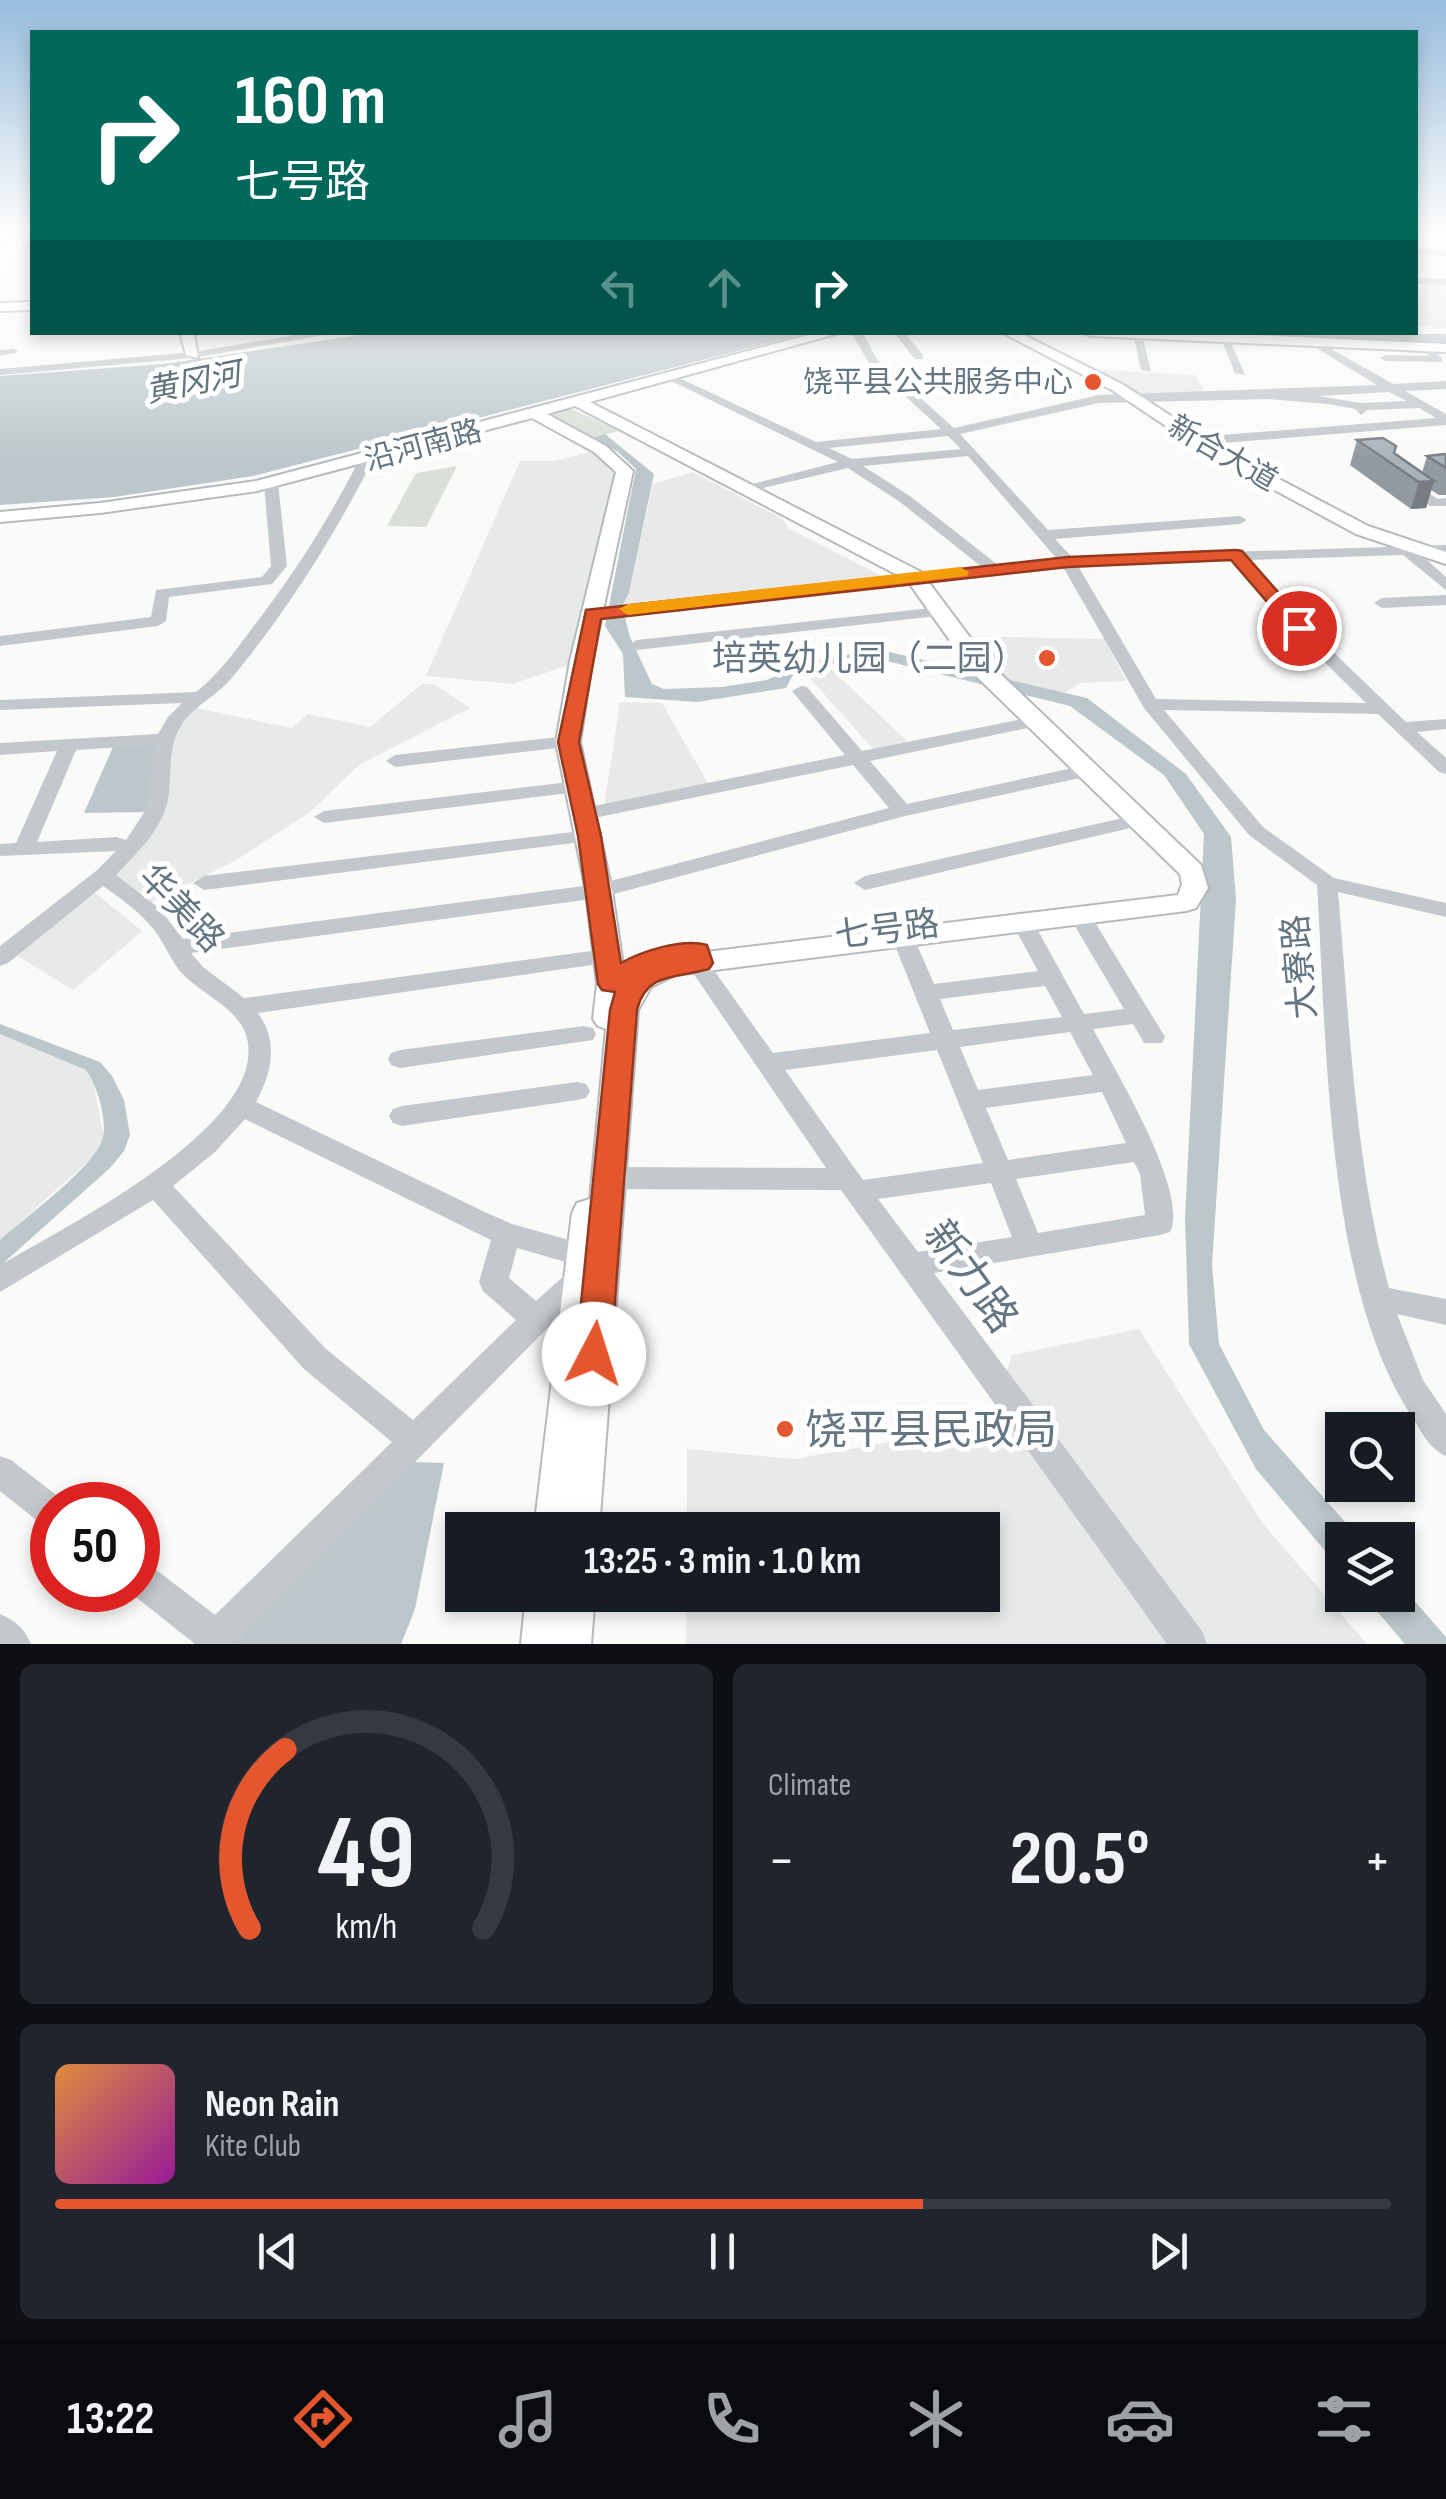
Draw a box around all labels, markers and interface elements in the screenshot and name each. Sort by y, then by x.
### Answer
text: 160 m [235,60,386,144]
icon: right [70,70,200,200]
text: 七号路 [235,156,370,211]
icon: left [592,260,647,315]
icon: ahead [697,260,752,315]
icon: right [802,260,857,315]
water label: 黄冈河 [142,354,250,412]
place label: 饶平县公共服务中心 [803,365,1073,401]
marker: 饶平县公共服务中心 [1082,371,1104,393]
street label: 新合大道 [1162,408,1283,499]
street label: 沿河南路 [361,413,486,479]
pin [1257,586,1342,671]
icon: arrive [1272,601,1327,656]
place label: 培英幼儿园（二园） [712,638,1027,681]
marker: 培英幼儿园（二园） [1036,647,1058,669]
street label: 华美路 [129,856,233,962]
street label: 七号路 [832,903,942,958]
street label: 大寮路 [1274,913,1326,1021]
street label: 新力路 [912,1212,1028,1343]
position arrow [542,1302,646,1406]
place label: 饶平县民政局 [805,1406,1057,1457]
map controls [1325,1412,1415,1612]
button: search [1325,1412,1415,1502]
marker: 饶平县民政局 [774,1418,796,1440]
speed limit sign: 50 [30,1482,160,1612]
button: layers [1325,1522,1415,1612]
text: 13:25 · 3 min · 1.0 km [584,1539,861,1584]
text: Climate [768,1766,851,1805]
text: 49 [318,1792,415,1917]
text: 20.5° [1009,1815,1150,1906]
text: − [768,1828,795,1895]
text: + [1364,1828,1391,1895]
text: km/h [336,1906,397,1949]
text: Neon Rain [205,2082,339,2127]
text: Kite Club [205,2127,301,2166]
icon: previous [250,2224,305,2279]
icon: pause [695,2224,750,2279]
icon: next [1141,2224,1196,2279]
icon: directions [288,2384,358,2454]
icon: music [493,2384,563,2454]
icon: phone [697,2384,767,2454]
icon: climate [901,2384,971,2454]
icon: car [1105,2384,1175,2454]
icon: filters [1309,2384,1379,2454]
text: 13:22 [67,2392,154,2447]

